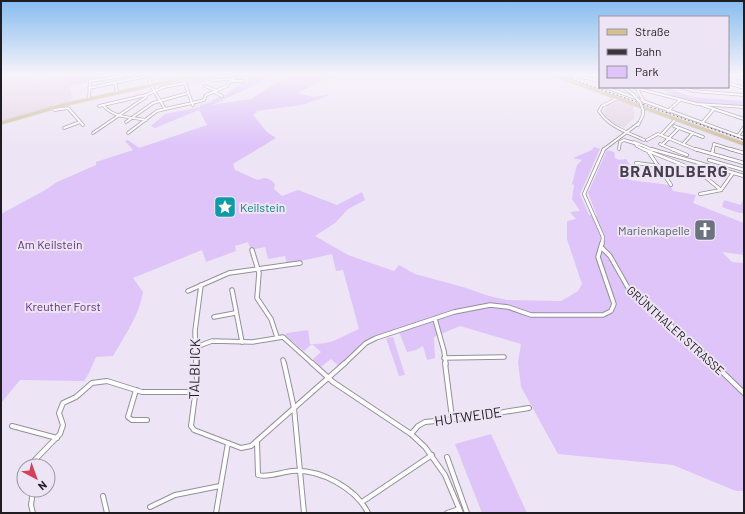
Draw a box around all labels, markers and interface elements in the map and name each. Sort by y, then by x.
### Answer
legend [599,16,729,88]
text: Straße [635,24,670,38]
text: Bahn [635,44,662,58]
text: Park [635,64,659,78]
district label: BRANDLBERG [619,161,729,180]
place icon: Keilstein [212,194,238,220]
place label: Keilstein [240,200,285,214]
church icon: Marienkapelle [692,217,718,243]
place label: Marienkapelle [618,223,690,237]
park label: Am Keilstein [18,237,82,251]
street label: GRÜNTHALER STRASSE [625,283,727,377]
park label: Kreuther Forst [25,299,101,313]
street label: TALBLICK [185,338,203,400]
street label: HUTWEIDE [433,403,503,429]
north arrow [16,458,56,498]
text: N [36,479,50,493]

